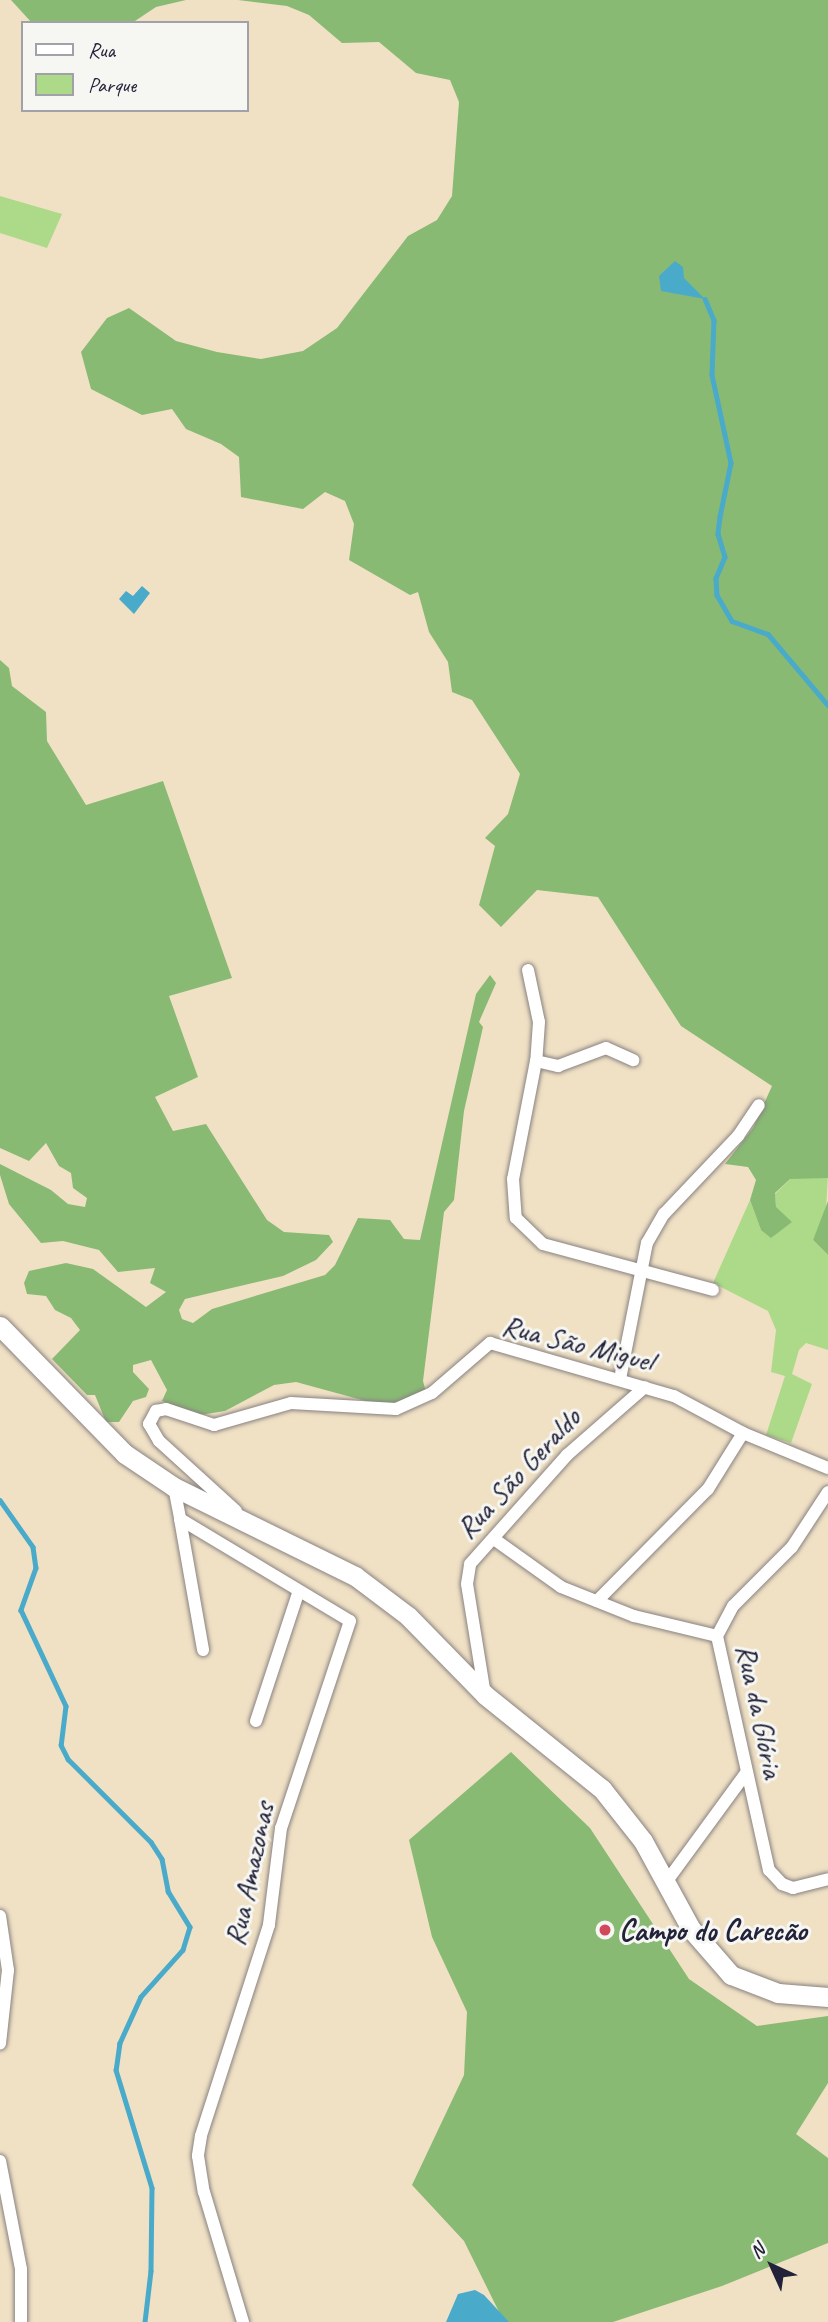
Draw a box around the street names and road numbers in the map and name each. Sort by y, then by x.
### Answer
street label: Rua São Miguel [498,1307,658,1379]
street label: Rua São Geraldo [448,1400,588,1546]
street label: Rua da Glória [728,1640,792,1782]
street label: Rua Amazonas [216,1799,282,1949]

